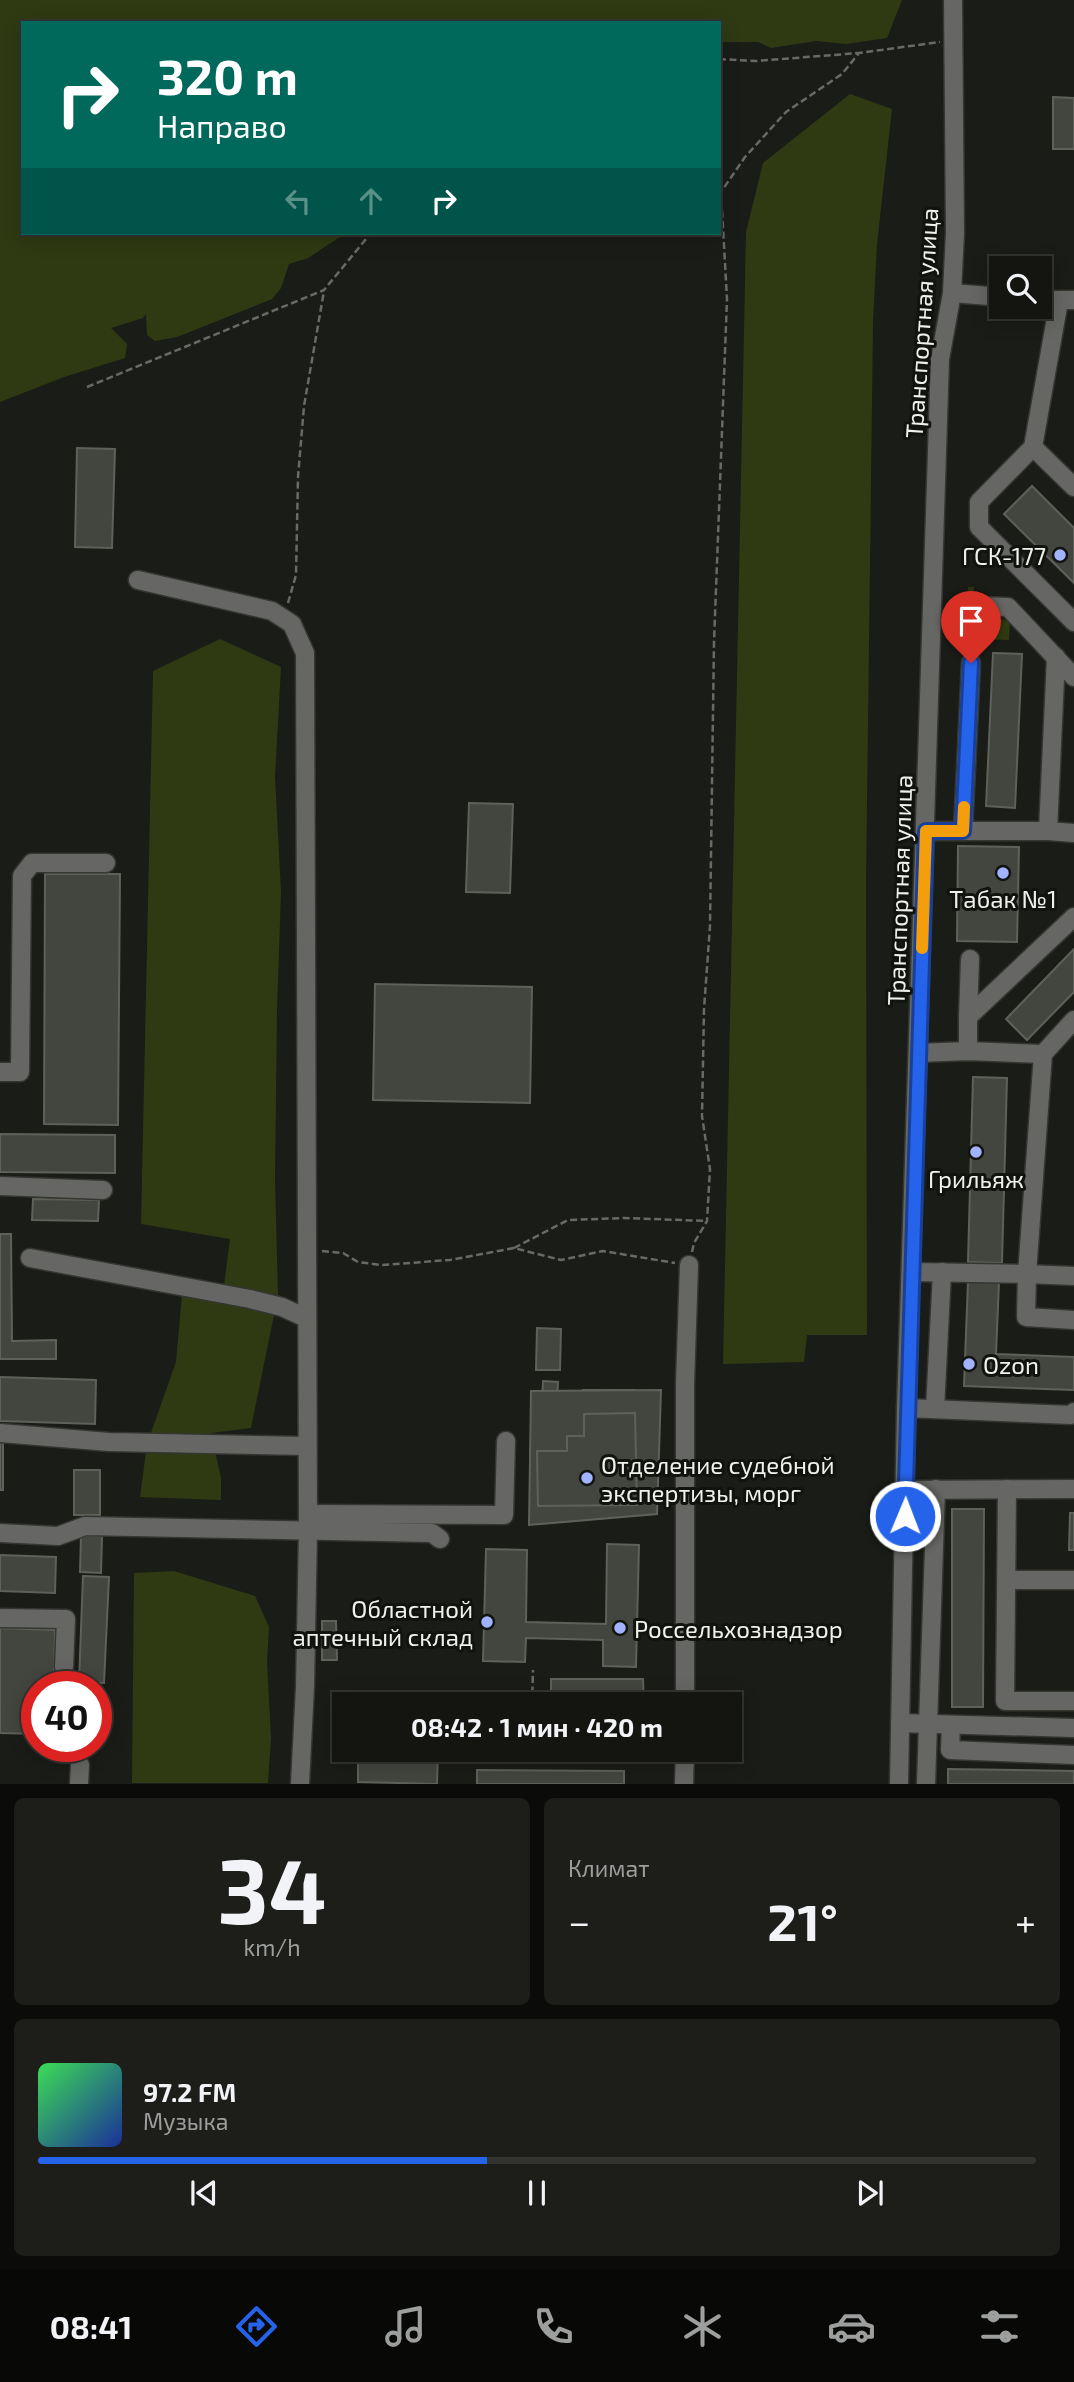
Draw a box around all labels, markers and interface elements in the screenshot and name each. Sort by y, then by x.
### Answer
text: 320 m [157,46,298,105]
icon: right [42,49,133,140]
text: Направо [157,106,287,144]
icon: left [279,182,317,220]
icon: ahead [352,182,390,220]
icon: right [425,182,463,220]
street label: Транспортная улица [898,207,945,439]
map controls [989,256,1052,319]
button: search [989,256,1052,319]
place label: ГСК-177 [962,541,1046,570]
marker: ГСК-177 [1052,547,1068,563]
pin [941,591,1001,663]
icon: arrive [952,602,990,640]
street label: Транспортная улица [880,774,919,1006]
marker: Табак №1 [995,865,1011,881]
place label: Табак №1 [949,884,1057,913]
marker: Грильяж [968,1144,984,1160]
place label: Грильяж [928,1164,1024,1193]
place label: Ozon [983,1350,1039,1379]
marker: Ozon [961,1356,977,1372]
place label: Отделение судебной экспертизы, морг [601,1450,835,1507]
marker: Отделение судебной экспертизы, морг [579,1470,595,1486]
position arrow [868,1479,942,1553]
place label: Областной аптечный склад [292,1594,473,1651]
marker: Областной аптечный склад [479,1614,495,1630]
place label: Россельхознадзор [634,1614,843,1643]
marker: Россельхознадзор [612,1620,628,1636]
speed limit sign: 40 [21,1671,112,1762]
text: 08:42 · 1 мин · 420 m [411,1711,663,1742]
text: 34 [217,1833,327,1942]
text: Климат [568,1854,649,1882]
text: 21° [767,1889,838,1951]
text: − [568,1898,590,1944]
text: + [1015,1898,1036,1944]
text: km/h [243,1933,301,1961]
text: 97.2 FM [143,2076,236,2107]
text: Музыка [143,2107,228,2135]
icon: previous [185,2174,223,2212]
icon: pause [518,2174,556,2212]
icon: next [851,2174,889,2212]
icon: directions [232,2302,281,2351]
icon: music [381,2302,430,2351]
icon: phone [529,2302,578,2351]
icon: climate [678,2302,727,2351]
icon: car [827,2302,876,2351]
icon: filters [975,2302,1024,2351]
text: 08:41 [50,2307,132,2345]

